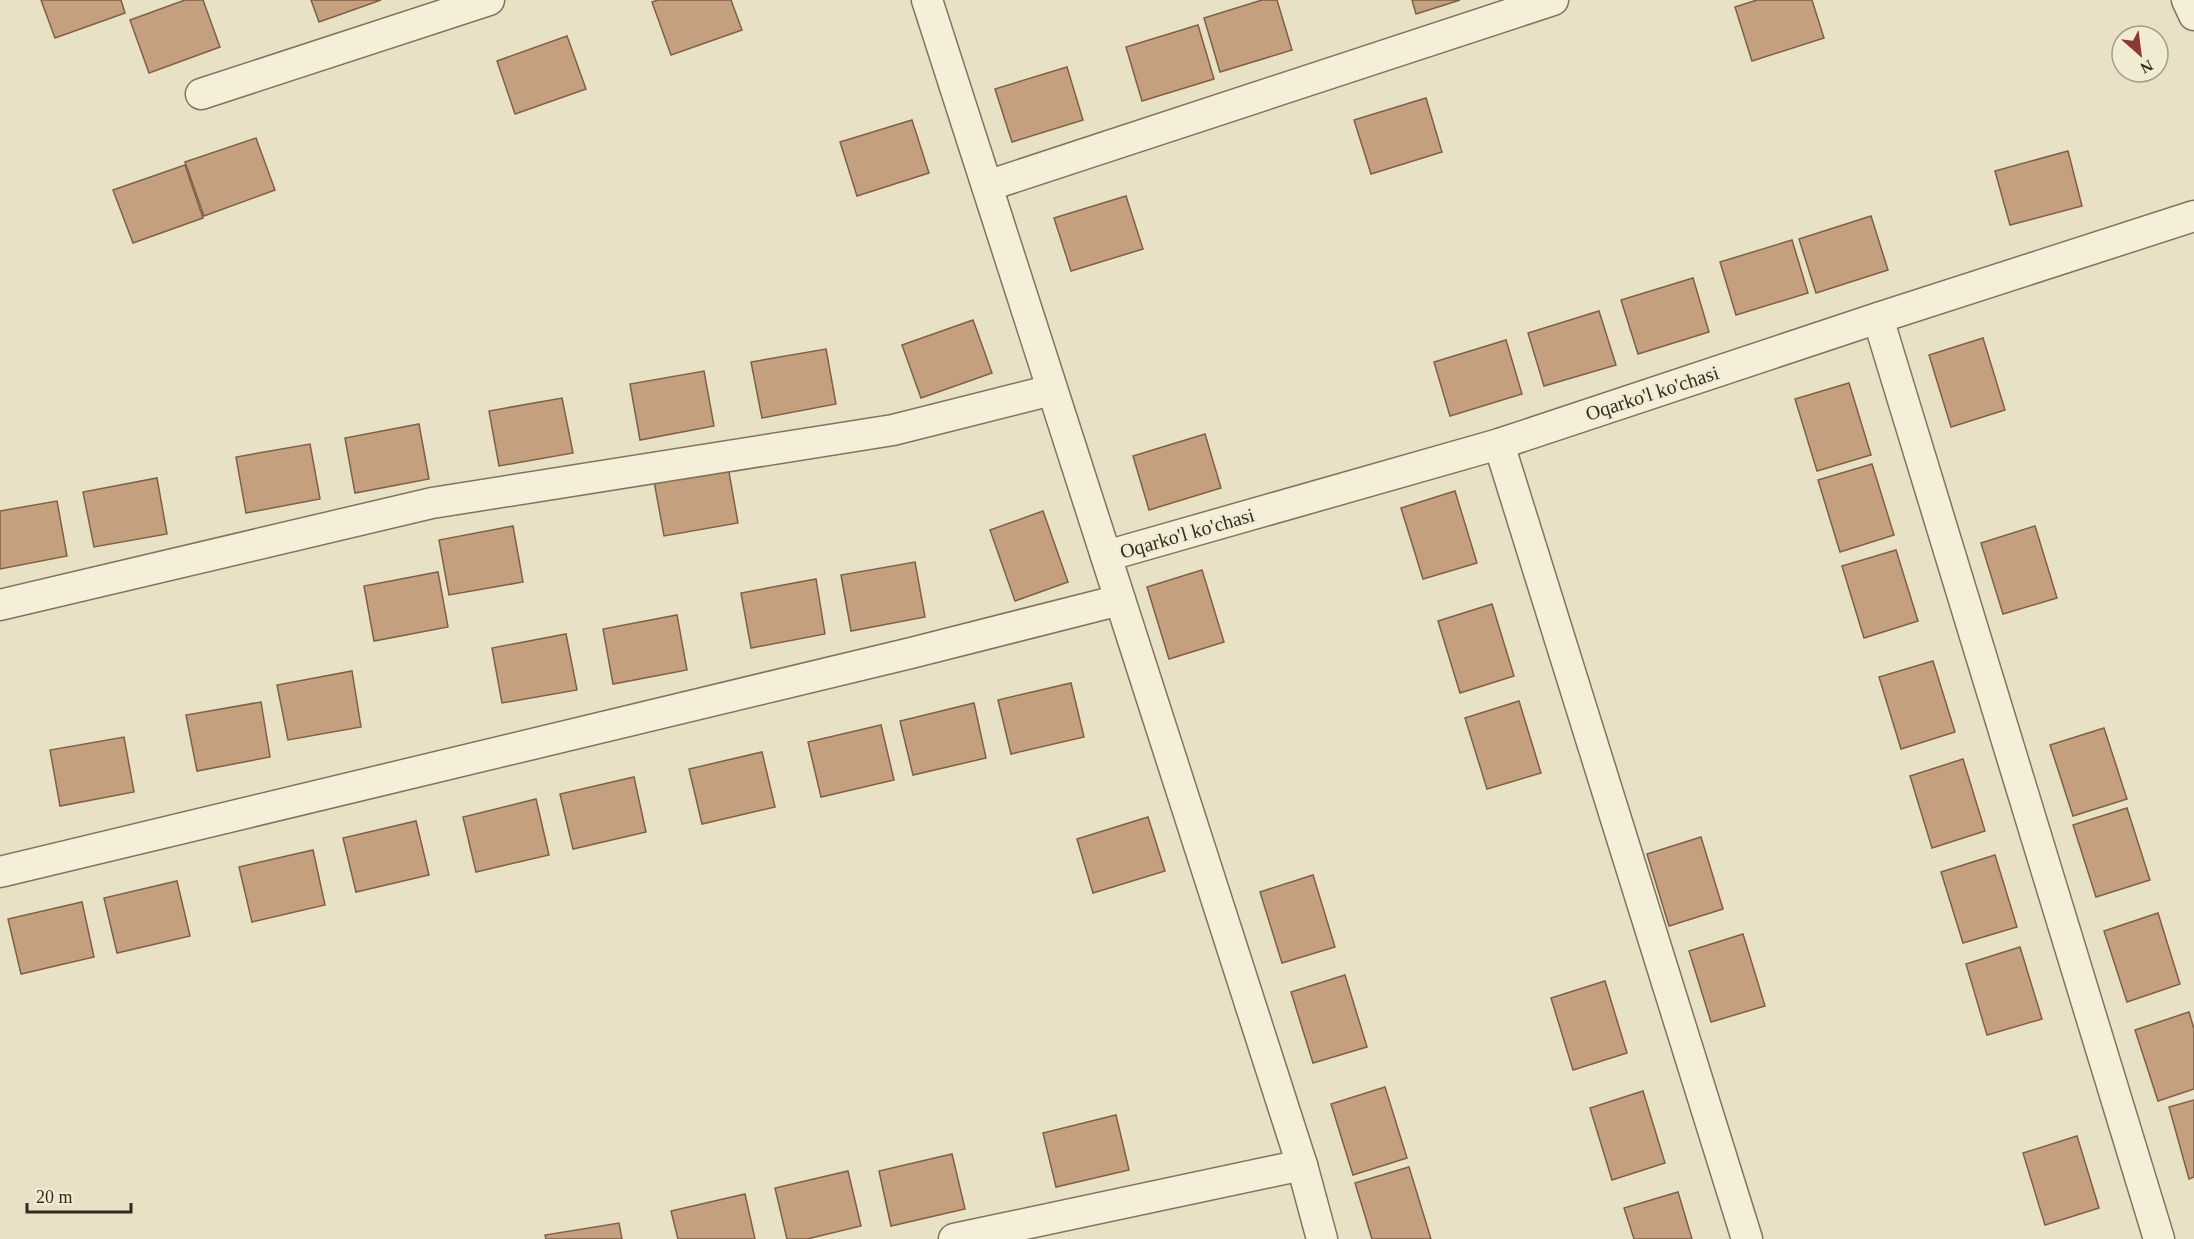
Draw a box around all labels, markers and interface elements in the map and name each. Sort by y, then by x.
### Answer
north arrow [2110,24,2170,84]
text: N [2137,57,2156,77]
street label: Oqarko'l ko'chasi [1583,361,1722,426]
street label: Oqarko'l ko'chasi [1117,503,1257,564]
scale bar [27,1176,130,1214]
text: 20 m [36,1187,73,1207]

